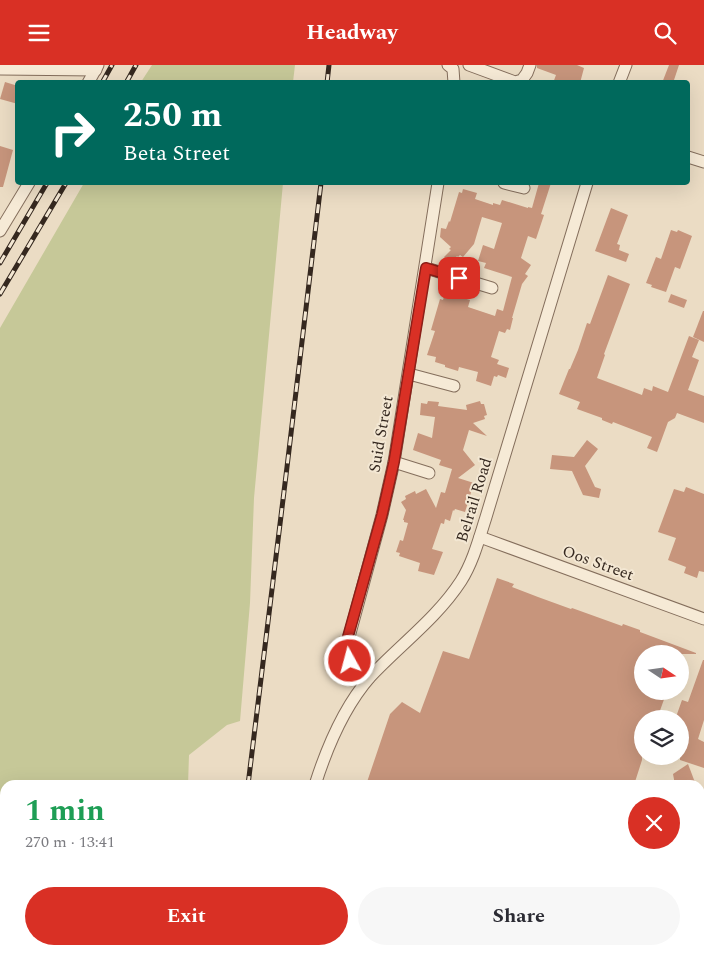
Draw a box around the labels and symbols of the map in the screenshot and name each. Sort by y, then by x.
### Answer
pin [438,257,480,299]
street label: Suid Street [362,393,400,474]
street label: Belrail Road [450,455,498,545]
street label: Oos Street [559,539,637,587]
position arrow [323,634,375,686]
north arrow [634,645,689,700]

